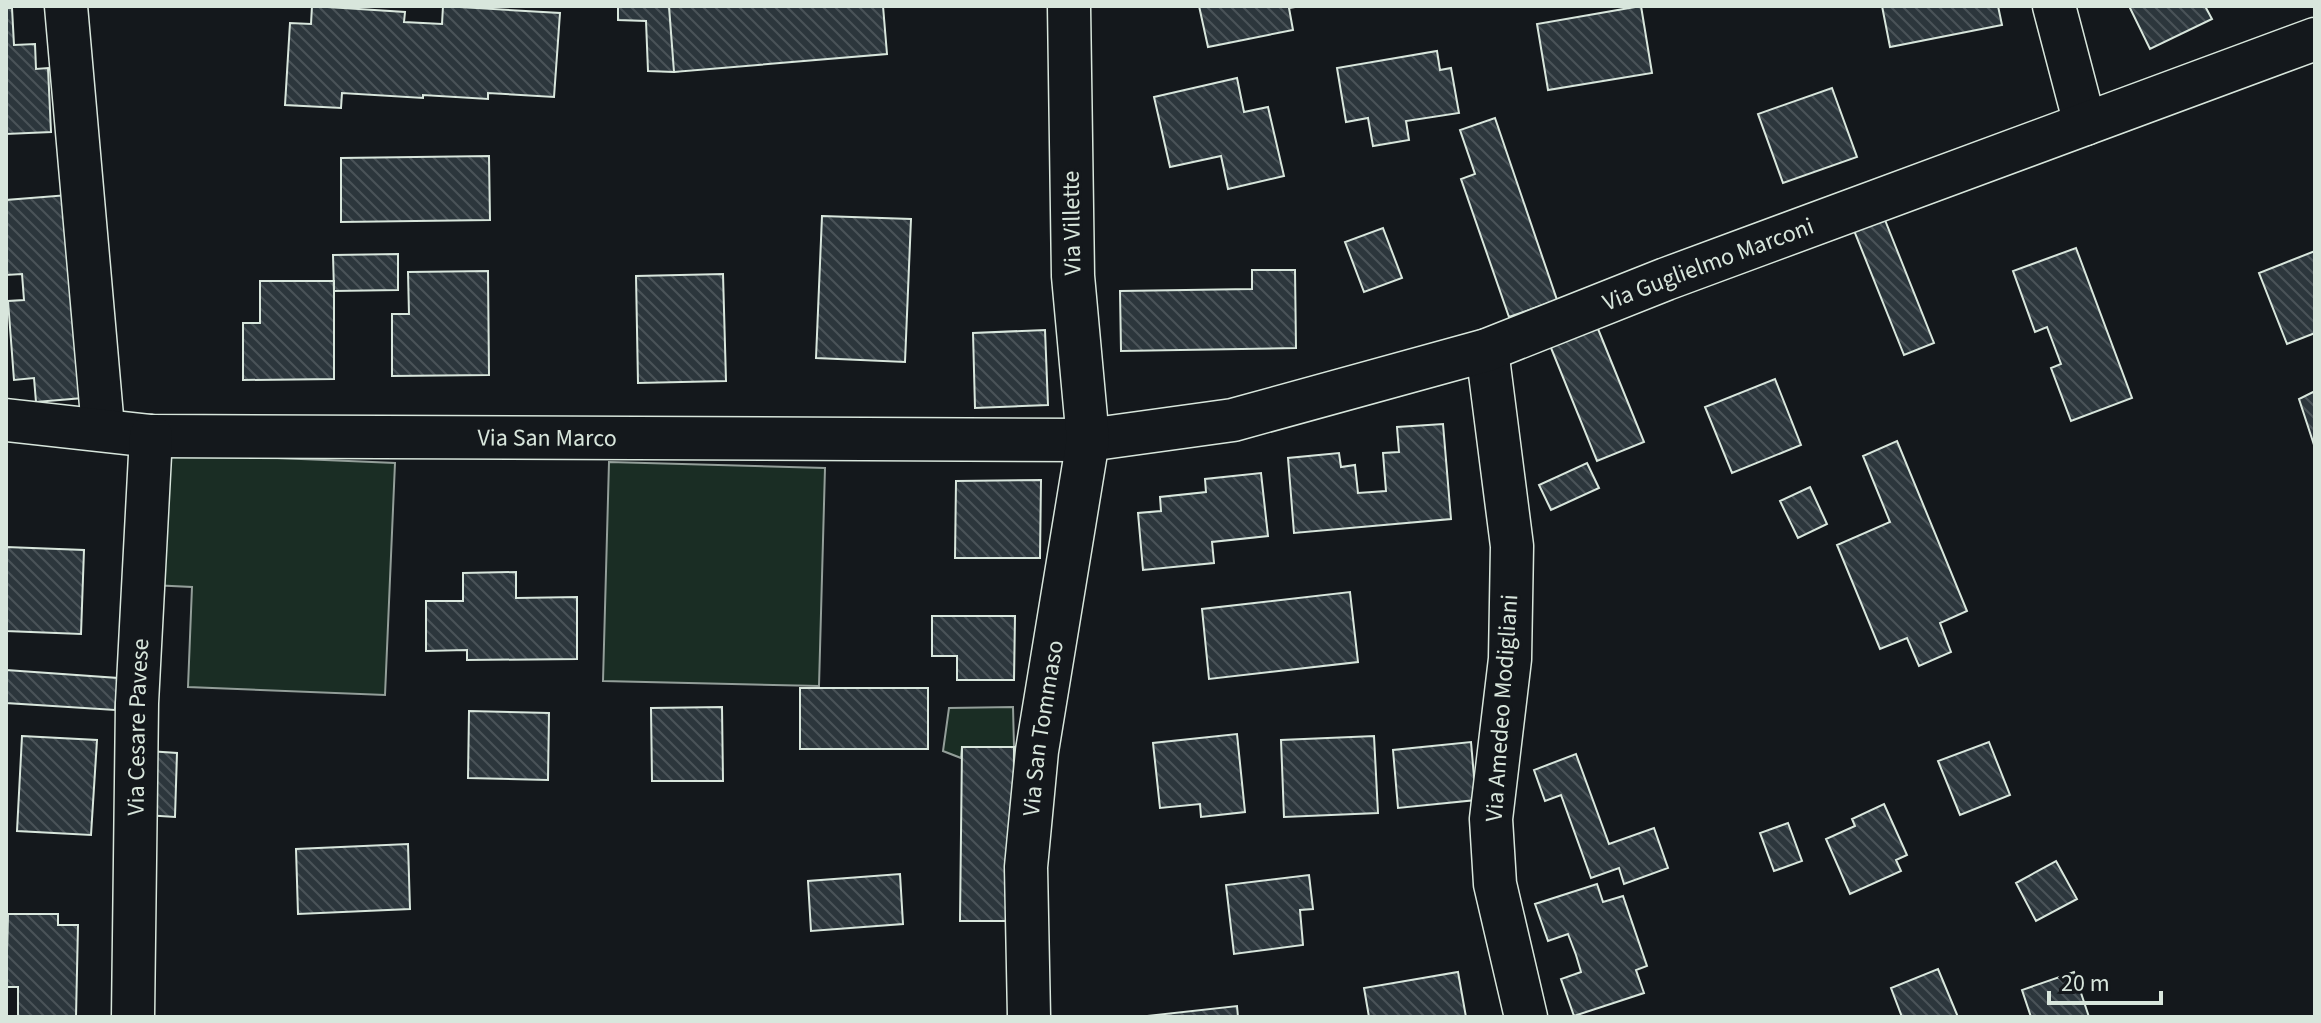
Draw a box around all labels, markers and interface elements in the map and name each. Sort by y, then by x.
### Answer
street label: Via Villette [1054,170,1090,276]
street label: Via Guglielmo Marconi [1597,208,1819,320]
street label: Via San Marco [477,420,617,455]
street label: Via Amedeo Modigliani [1477,593,1527,823]
street label: Via Cesare Pavese [118,637,158,816]
street label: Via San Tommaso [1013,638,1072,818]
scale bar [2049,955,2161,1005]
text: 20 m [2061,966,2110,1001]

